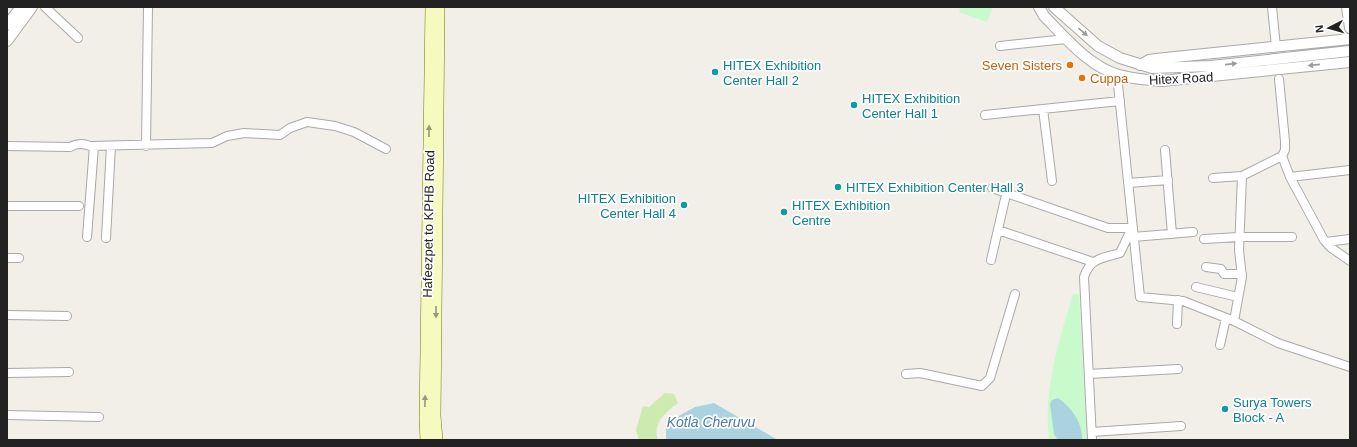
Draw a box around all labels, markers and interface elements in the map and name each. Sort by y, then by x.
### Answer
north arrow [1309,8,1349,48]
text: N [1313,24,1325,34]
one-way arrow [1078,28,1089,37]
place label: HITEX Exhibition Center Hall 2 [723,58,821,88]
place label: Seven Sisters [982,58,1062,73]
marker: Seven Sisters [1065,60,1075,70]
one-way arrow [1225,61,1237,67]
one-way arrow [1308,62,1320,69]
marker: HITEX Exhibition Center Hall 2 [710,67,720,77]
street label: Hitex Road [1149,69,1214,88]
place label: Cuppa [1090,71,1129,86]
marker: Cuppa [1077,73,1087,83]
place label: HITEX Exhibition Center Hall 1 [862,91,960,121]
marker: HITEX Exhibition Center Hall 1 [849,100,859,110]
one-way arrow [426,124,432,137]
street label: Hafeezpet to KPHB Road [420,150,437,298]
place label: HITEX Exhibition Center Hall 3 [846,180,1024,195]
marker: HITEX Exhibition Center Hall 3 [833,182,843,192]
place label: HITEX Exhibition Center Hall 4 [578,191,676,221]
place label: HITEX Exhibition Centre [792,198,890,228]
marker: HITEX Exhibition Center Hall 4 [679,200,689,210]
marker: HITEX Exhibition Centre [779,207,789,217]
one-way arrow [433,306,439,319]
one-way arrow [422,394,428,407]
place label: Surya Towers Block - A [1233,395,1312,425]
marker: Surya Towers Block - A [1220,404,1230,414]
water label: Kotla Cheruvu [667,414,756,430]

